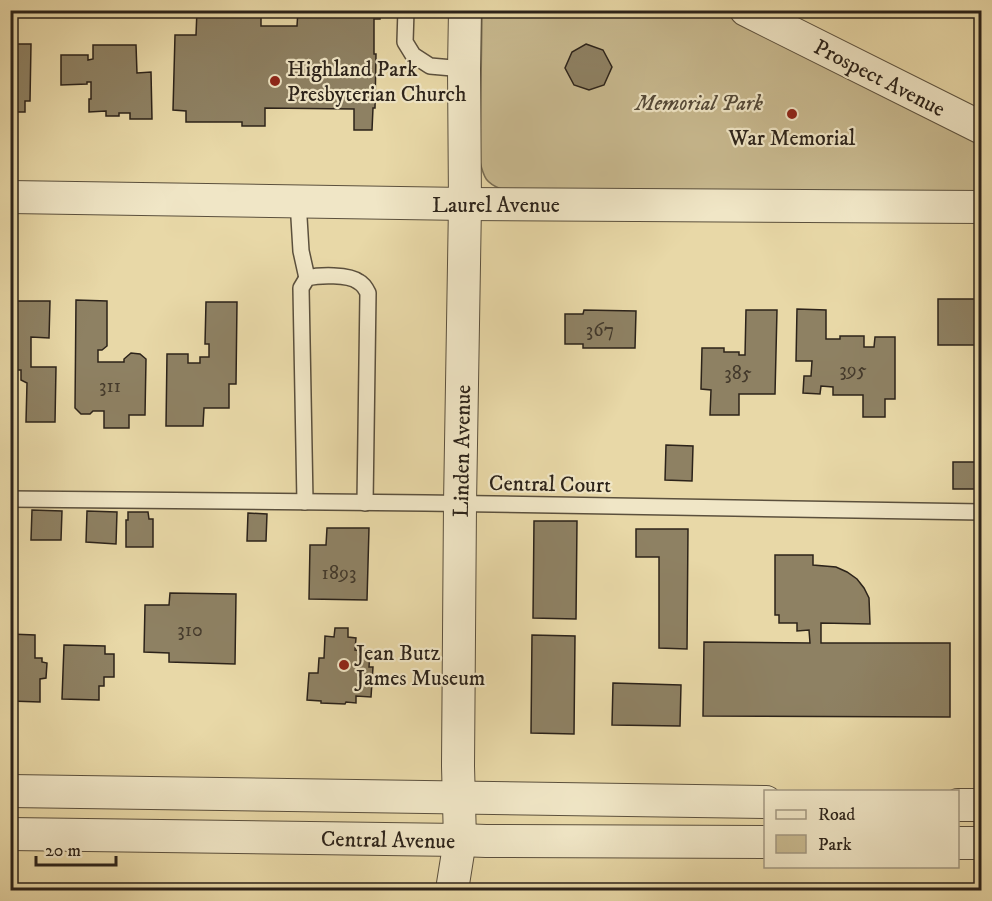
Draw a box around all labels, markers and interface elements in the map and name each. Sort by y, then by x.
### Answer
street label: Prospect Avenue [809,34,950,123]
place label: Highland Park Presbyterian Church [287,56,467,108]
marker: Highland Park Presbyterian Church [268,74,282,88]
park label: Memorial Park [633,90,764,117]
marker: War Memorial [785,107,799,121]
place label: War Memorial [728,125,856,152]
street label: Laurel Avenue [432,192,560,219]
house number: 367 [586,318,614,343]
house number: 395 [839,358,867,383]
house number: 385 [724,361,752,386]
house number: 311 [99,374,121,399]
street label: Linden Avenue [448,384,477,518]
street label: Central Court [489,470,611,499]
house number: 1893 [322,561,356,586]
house number: 310 [177,618,203,643]
place label: Jean Butz James Museum [354,640,485,692]
marker: Jean Butz James Museum [337,658,351,672]
legend [764,790,959,868]
text: Road [818,804,855,826]
street label: Central Avenue [321,826,455,855]
scale bar [36,829,116,867]
text: Park [818,834,852,856]
text: 20 m [45,840,81,862]

